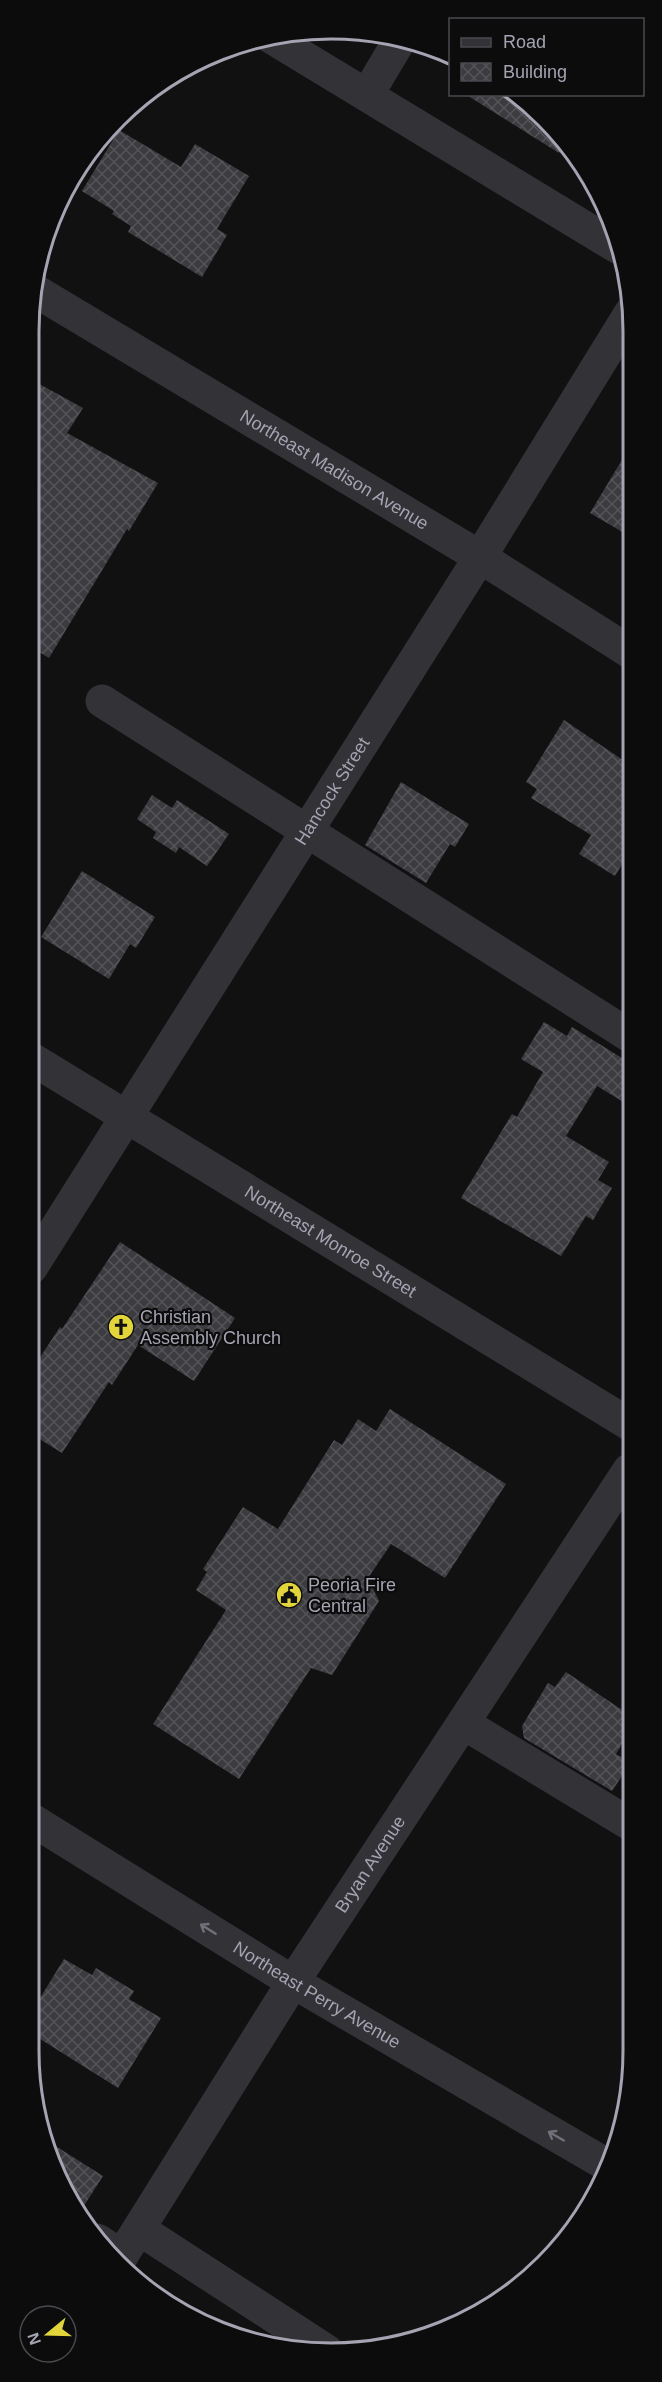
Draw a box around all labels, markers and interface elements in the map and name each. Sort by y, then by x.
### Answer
legend [449,18,644,96]
text: Road [503,32,546,52]
text: Building [503,62,567,82]
street label: Northeast Madison Avenue [237,406,432,534]
street label: Hancock Street [291,734,373,849]
street label: Northeast Monroe Street [241,1182,420,1302]
place label: Christian Assembly Church [140,1307,281,1348]
church icon: Christian Assembly Church [106,1312,136,1342]
place label: Peoria Fire Central [308,1575,396,1616]
public building icon: Peoria Fire Central [274,1580,304,1610]
street label: Bryan Avenue [331,1812,409,1917]
one-way arrow [200,1923,217,1935]
street label: Northeast Perry Avenue [230,1937,404,2052]
one-way arrow [548,2130,565,2142]
north arrow [18,2304,78,2364]
text: N [24,2330,44,2347]

